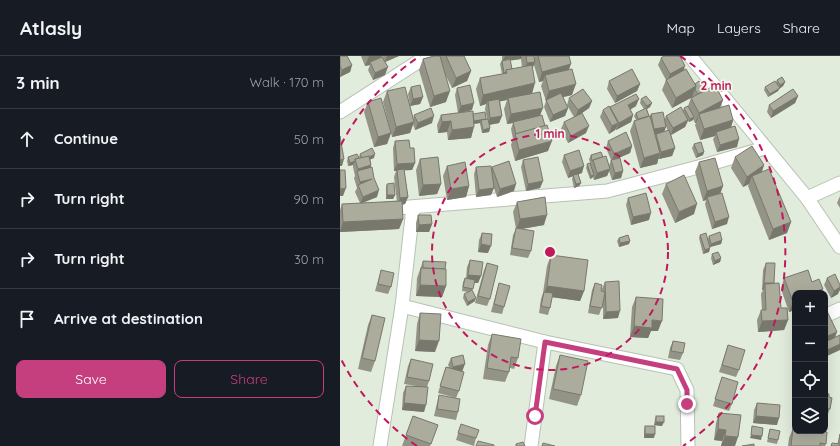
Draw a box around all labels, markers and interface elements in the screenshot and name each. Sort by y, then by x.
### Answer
text: Atlasly [20,16,82,40]
text: Map [666,19,695,37]
text: Layers [717,19,761,37]
text: Share [783,19,820,37]
text: 3 min [16,72,60,93]
text: Walk · 170 m [249,74,324,90]
text: 2 min [700,78,732,93]
text: 1 min [535,126,565,141]
icon: ahead [16,128,38,150]
text: Continue [54,129,118,148]
text: 50 m [294,131,324,147]
icon: right [16,188,38,210]
text: Turn right [54,189,125,208]
text: 90 m [294,191,324,207]
centre of rings [543,245,557,259]
icon: right [16,248,38,270]
text: Turn right [54,249,125,268]
text: 30 m [294,251,324,267]
map controls [792,290,828,434]
button: + [792,290,828,326]
icon: arrive [16,308,38,330]
text: Arrive at destination [54,309,203,328]
button: − [792,326,828,362]
button: Save [16,360,166,398]
button: Share [174,360,324,398]
button: locate [792,362,828,398]
route end [678,395,696,413]
button: layers [792,398,828,434]
route start [526,407,544,425]

